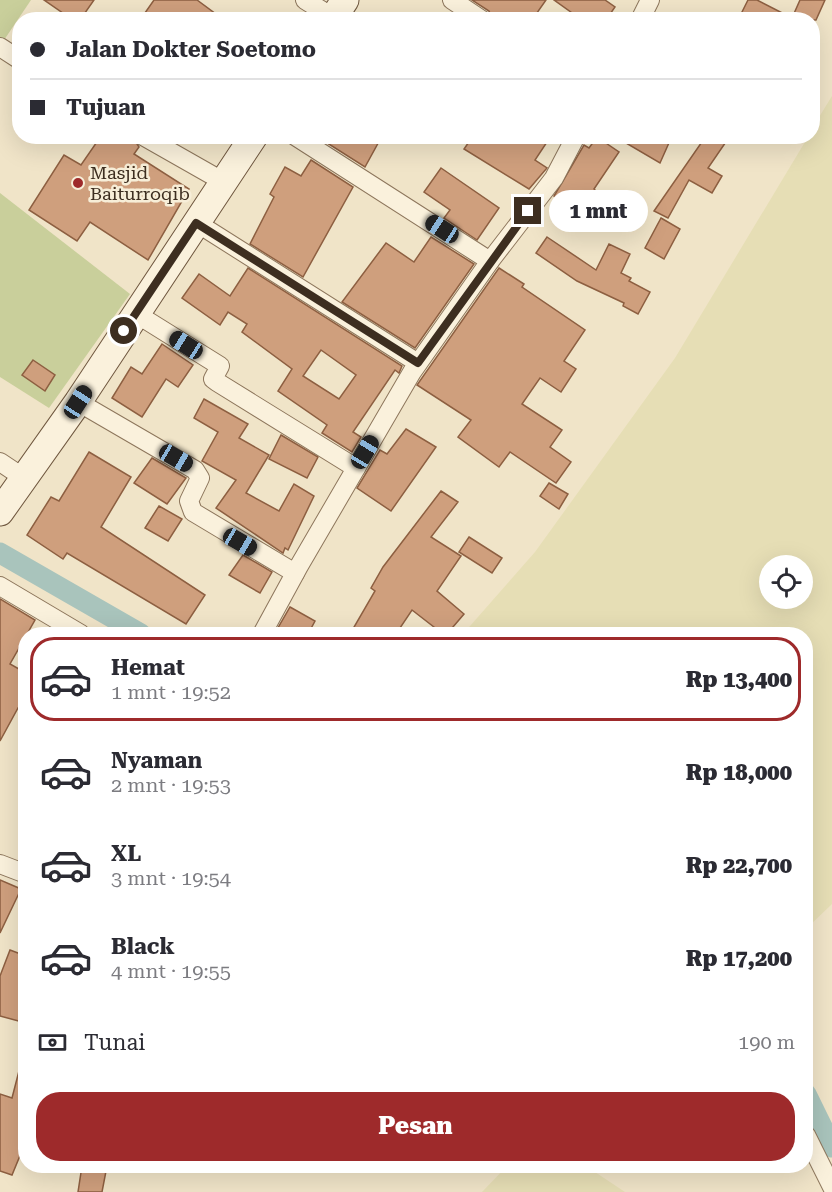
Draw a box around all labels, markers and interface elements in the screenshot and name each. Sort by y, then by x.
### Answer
text: Jalan Dokter Soetomo [66,37,316,62]
text: Tujuan [66,95,146,120]
place label: Masjid Baiturroqib [90,162,190,204]
marker: Masjid Baiturroqib [71,176,85,190]
callout: 1 mnt [549,190,648,232]
route end [514,197,541,224]
text: 1 mnt [570,199,627,223]
car [422,212,462,246]
route start [110,317,137,344]
car [166,328,206,362]
car [61,382,95,422]
car [348,432,382,472]
car [156,441,196,475]
car [220,525,260,559]
map controls [759,555,813,609]
button: locate [759,555,813,609]
icon: car [39,652,93,706]
text: Hemat [111,655,185,680]
text: Rp 13,400 [686,667,792,692]
text: 1 mnt · 19:52 [111,680,231,704]
icon: car [39,745,93,799]
text: Nyaman [111,748,202,773]
text: Rp 18,000 [686,760,792,785]
text: 2 mnt · 19:53 [111,773,231,797]
icon: car [39,838,93,892]
text: XL [111,841,141,866]
text: Rp 22,700 [686,853,792,878]
text: 3 mnt · 19:54 [111,866,231,890]
icon: car [39,931,93,985]
text: Black [111,934,175,959]
text: Rp 17,200 [686,946,792,971]
text: 4 mnt · 19:55 [111,959,231,983]
icon: cash [36,1026,69,1059]
text: Tunai [84,1030,145,1055]
text: 190 m [738,1030,795,1054]
button: Pesan [36,1092,795,1161]

